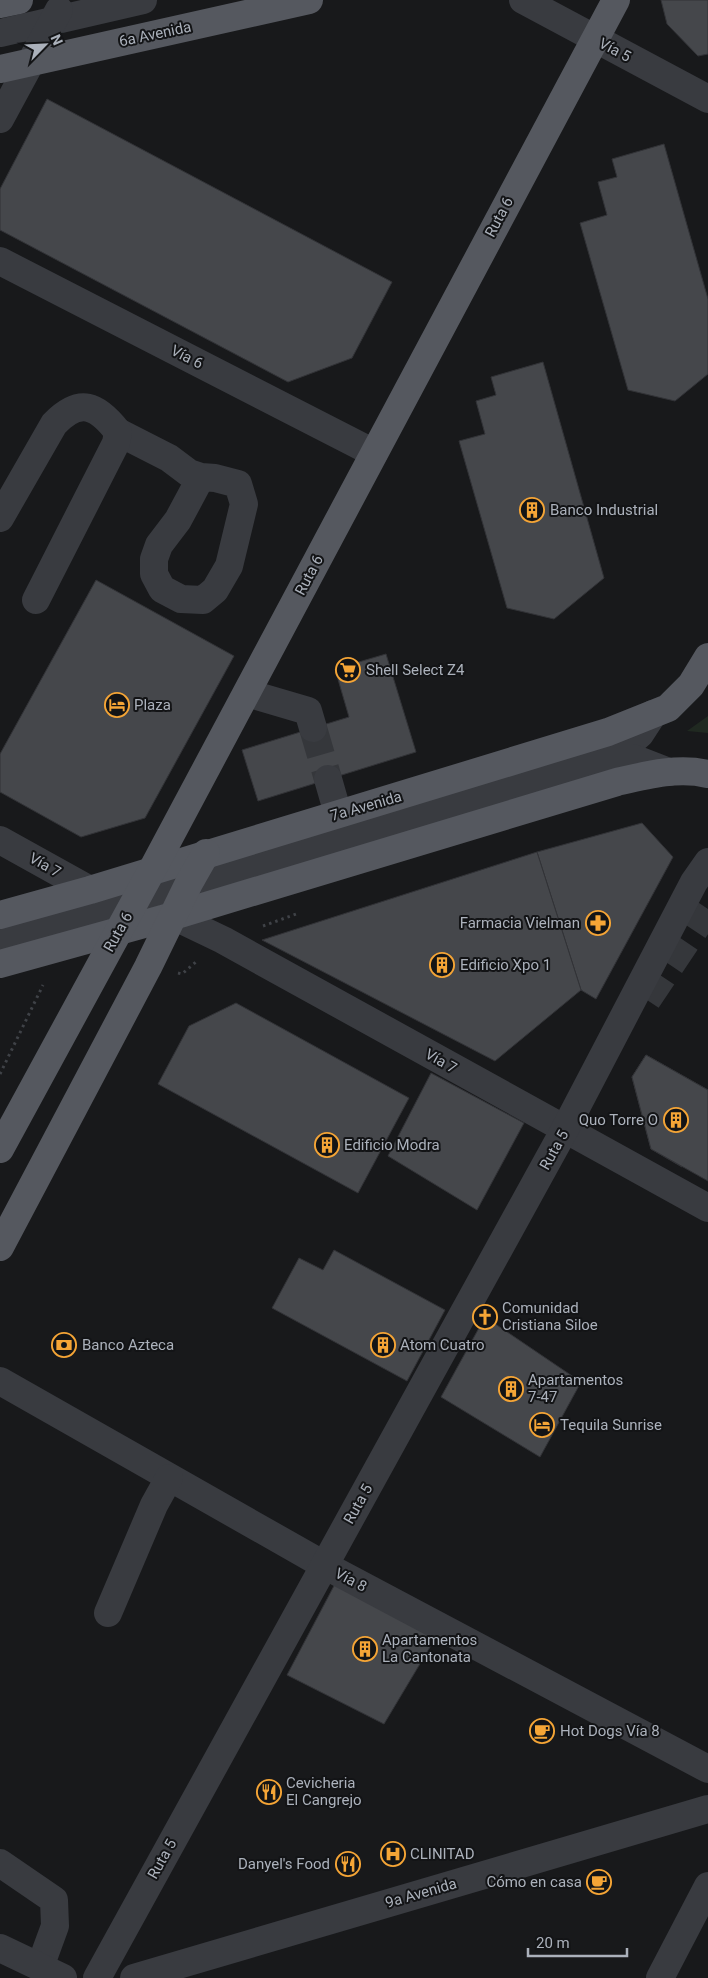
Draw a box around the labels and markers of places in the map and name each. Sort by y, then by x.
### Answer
building icon: Banco Industrial [519,497,545,523]
place label: Banco Industrial [550,501,658,519]
supermarket icon: Shell Select Z4 [335,657,361,683]
place label: Shell Select Z4 [366,661,465,679]
hotel icon: Plaza [104,692,130,718]
place label: Plaza [134,696,171,714]
pharmacy icon: Farmacia Vielman [585,910,611,936]
place label: Farmacia Vielman [460,914,580,932]
building icon: Edificio Xpo 1 [429,952,455,978]
place label: Edificio Xpo 1 [460,956,551,974]
building icon: Quo Torre O [663,1107,689,1133]
place label: Quo Torre O [579,1111,658,1129]
building icon: Edificio Modra [314,1132,340,1158]
place label: Edificio Modra [344,1136,440,1154]
place label: Comunidad Cristiana Siloe [502,1299,598,1334]
church icon: Comunidad Cristiana Siloe [472,1304,498,1330]
bank icon: Banco Azteca [51,1332,77,1358]
building icon: Atom Cuatro [370,1332,396,1358]
place label: Banco Azteca [82,1336,174,1354]
place label: Atom Cuatro [400,1336,484,1354]
place label: Apartamentos 7-47 [528,1371,623,1406]
building icon: Apartamentos 7-47 [498,1376,524,1402]
hotel icon: Tequila Sunrise [529,1412,555,1438]
place label: Tequila Sunrise [560,1416,662,1434]
place label: Apartamentos La Cantonata [382,1631,477,1666]
building icon: Apartamentos La Cantonata [352,1636,378,1662]
cafe icon: Hot Dogs Vía 8 [529,1718,555,1744]
place label: Hot Dogs Vía 8 [560,1722,660,1740]
place label: Cevicheria El Cangrejo [286,1774,362,1809]
restaurant icon: Cevicheria El Cangrejo [256,1779,282,1805]
hospital icon: CLINITAD [380,1841,406,1867]
place label: CLINITAD [410,1845,475,1863]
restaurant icon: Danyel's Food [335,1851,361,1877]
place label: Danyel's Food [238,1855,330,1873]
cafe icon: Cómo en casa [586,1869,612,1895]
place label: Cómo en casa [486,1873,582,1891]

